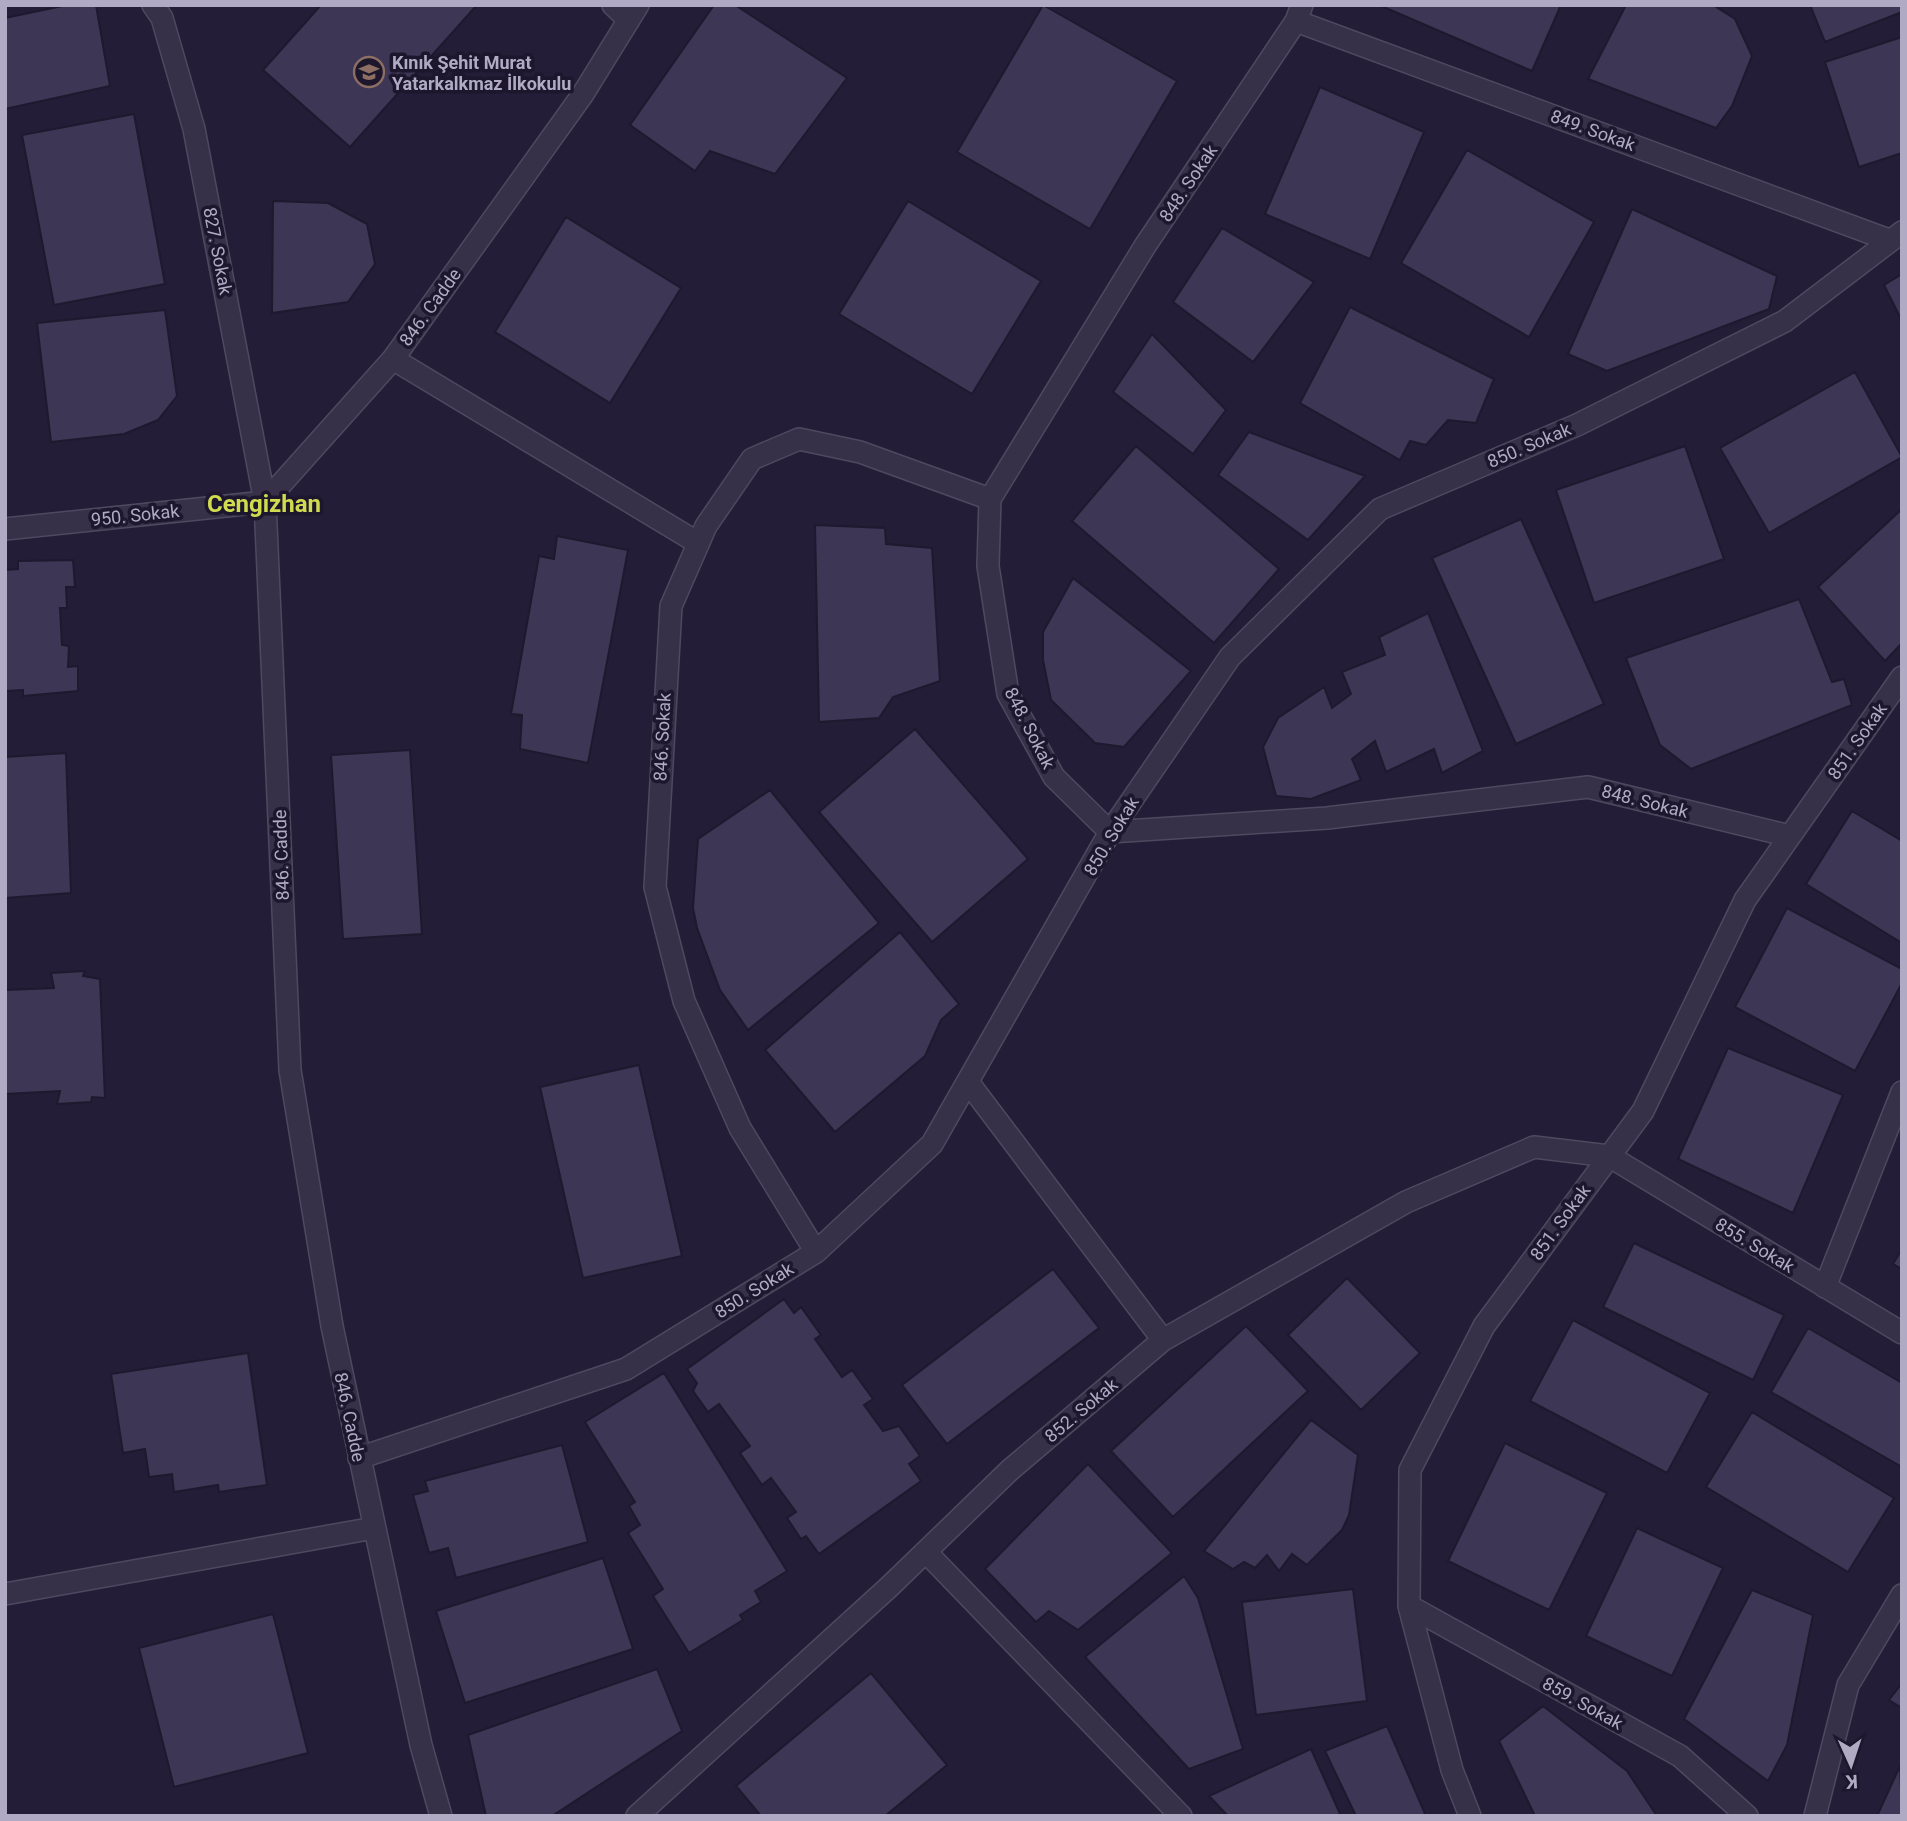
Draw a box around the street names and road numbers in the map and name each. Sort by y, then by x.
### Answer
street label: 849. Sokak [1548,105,1639,155]
street label: 848. Sokak [1155,140,1222,226]
street label: 827. Sokak [199,206,237,297]
street label: 846. Cadde [395,264,465,350]
street label: 850. Sokak [1484,418,1575,472]
street label: 950. Sokak [90,500,181,530]
street label: 848. Sokak [1001,684,1060,773]
street label: 846. Sokak [649,691,675,782]
street label: 851. Sokak [1823,698,1891,783]
street label: 848. Sokak [1599,780,1691,822]
street label: 850. Sokak [1079,792,1143,879]
street label: 846. Cadde [269,809,293,901]
street label: 851. Sokak [1525,1179,1595,1264]
street label: 855. Sokak [1712,1213,1799,1277]
street label: 850. Sokak [711,1257,798,1322]
street label: 846. Cadde [330,1370,370,1464]
street label: 852. Sokak [1040,1373,1122,1447]
street label: 859. Sokak [1539,1672,1628,1734]

